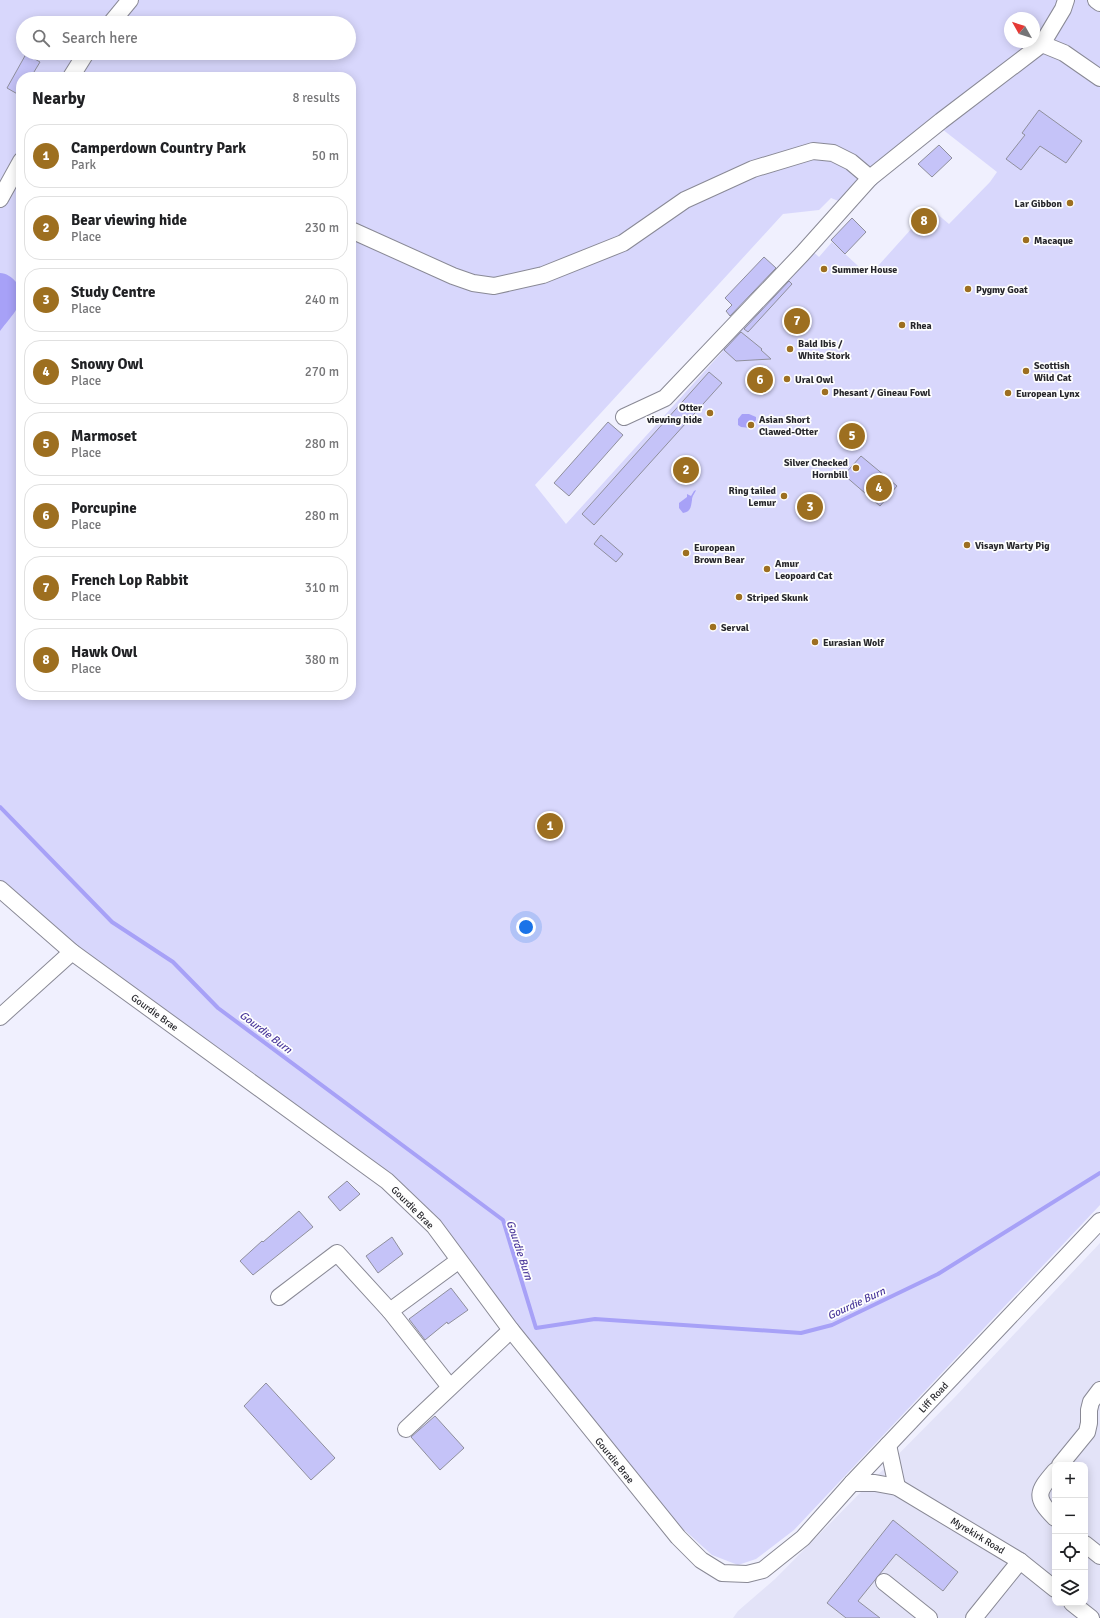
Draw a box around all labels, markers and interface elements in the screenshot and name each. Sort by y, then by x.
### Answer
north arrow [1004,12,1040,48]
search box [16,16,356,60]
icon: search [30,27,52,49]
text: Search here [62,29,138,47]
text: Nearby [32,88,85,109]
text: 8 results [292,90,340,106]
text: Camperdown Country Park [71,139,246,157]
text: 1 [42,148,50,164]
text: 50 m [312,148,339,164]
text: Park [71,157,96,173]
place label: Lar Gibbon [1015,198,1063,210]
marker: Lar Gibbon [1065,198,1075,208]
pin: 8 [911,206,937,236]
text: Bear viewing hide [71,211,187,229]
text: 2 [42,220,50,236]
text: 230 m [305,220,339,236]
text: Place [71,229,101,245]
marker: Macaque [1021,235,1031,245]
place label: Macaque [1034,235,1073,247]
marker: Summer House [819,264,829,274]
place label: Summer House [832,264,897,276]
text: Study Centre [71,283,156,301]
marker: Pygmy Goat [963,284,973,294]
place label: Pygmy Goat [976,284,1028,296]
text: 3 [42,292,50,308]
text: 240 m [305,292,339,308]
text: Place [71,301,101,317]
pin: 7 [784,306,810,336]
marker: Rhea [897,320,907,330]
place label: Rhea [910,320,932,332]
place label: Bald Ibis / White Stork [798,338,851,362]
marker: Bald Ibis / White Stork [785,344,795,354]
text: Snowy Owl [71,355,144,373]
place label: Scottish Wild Cat [1034,360,1072,384]
text: 4 [42,364,50,380]
text: 270 m [305,364,339,380]
pin: 6 [747,365,773,395]
marker: Scottish Wild Cat [1021,366,1031,376]
text: Place [71,373,101,389]
marker: Ural Owl [782,374,792,384]
place label: Ural Owl [795,374,833,386]
marker: Phesant / Gineau Fowl [820,387,830,397]
place label: Phesant / Gineau Fowl [833,387,931,399]
marker: European Lynx [1003,388,1013,398]
place label: European Lynx [1016,388,1080,400]
place label: Otter viewing hide [646,402,702,426]
marker: Otter viewing hide [705,408,715,418]
place label: Asian Short Clawed-Otter [759,414,818,438]
marker: Asian Short Clawed-Otter [746,420,756,430]
pin: 5 [839,421,865,451]
text: Marmoset [71,427,137,445]
text: 5 [42,436,50,452]
text: 280 m [305,436,339,452]
text: Place [71,445,101,461]
pin: 2 [673,455,699,485]
place label: Silver Checked Hornbill [784,457,849,481]
marker: Silver Checked Hornbill [851,463,861,473]
pin: 4 [866,473,892,503]
place label: Ring tailed Lemur [729,485,777,509]
marker: Ring tailed Lemur [779,491,789,501]
pin: 3 [797,492,823,522]
text: Porcupine [71,499,137,517]
text: 6 [42,508,50,524]
text: 280 m [305,508,339,524]
text: Place [71,517,101,533]
marker: Visayn Warty Pig [962,540,972,550]
place label: Visayn Warty Pig [975,540,1050,552]
place label: European Brown Bear [694,542,745,566]
marker: European Brown Bear [681,548,691,558]
place label: Amur Leopoard Cat [775,558,833,582]
marker: Amur Leopoard Cat [762,564,772,574]
text: French Lop Rabbit [71,571,188,589]
text: 7 [42,580,50,596]
text: 310 m [305,580,339,596]
text: Place [71,589,101,605]
marker: Striped Skunk [734,592,744,602]
place label: Striped Skunk [747,592,809,604]
marker: Serval [708,622,718,632]
place label: Serval [721,622,749,634]
marker: Eurasian Wolf [810,637,820,647]
place label: Eurasian Wolf [823,637,885,649]
text: Hawk Owl [71,643,137,661]
text: 8 [42,652,50,668]
text: 380 m [305,652,339,668]
text: Place [71,661,101,677]
pin: 1 [537,811,563,841]
your location [516,917,536,937]
street label: Gourdie Brae [128,992,180,1034]
water label: Gourdie Burn [237,1008,295,1057]
street label: Gourdie Brae [388,1184,436,1232]
water label: Gourdie Burn [504,1219,536,1283]
water label: Gourdie Burn [825,1284,888,1322]
street label: Liff Road [916,1380,951,1416]
street label: Gourdie Brae [592,1435,636,1486]
map controls [1052,1462,1088,1606]
button: + [1052,1462,1088,1498]
button: − [1052,1498,1088,1534]
street label: Myrekirk Road [948,1515,1007,1557]
button: locate [1052,1534,1088,1570]
button: layers [1052,1570,1088,1606]

